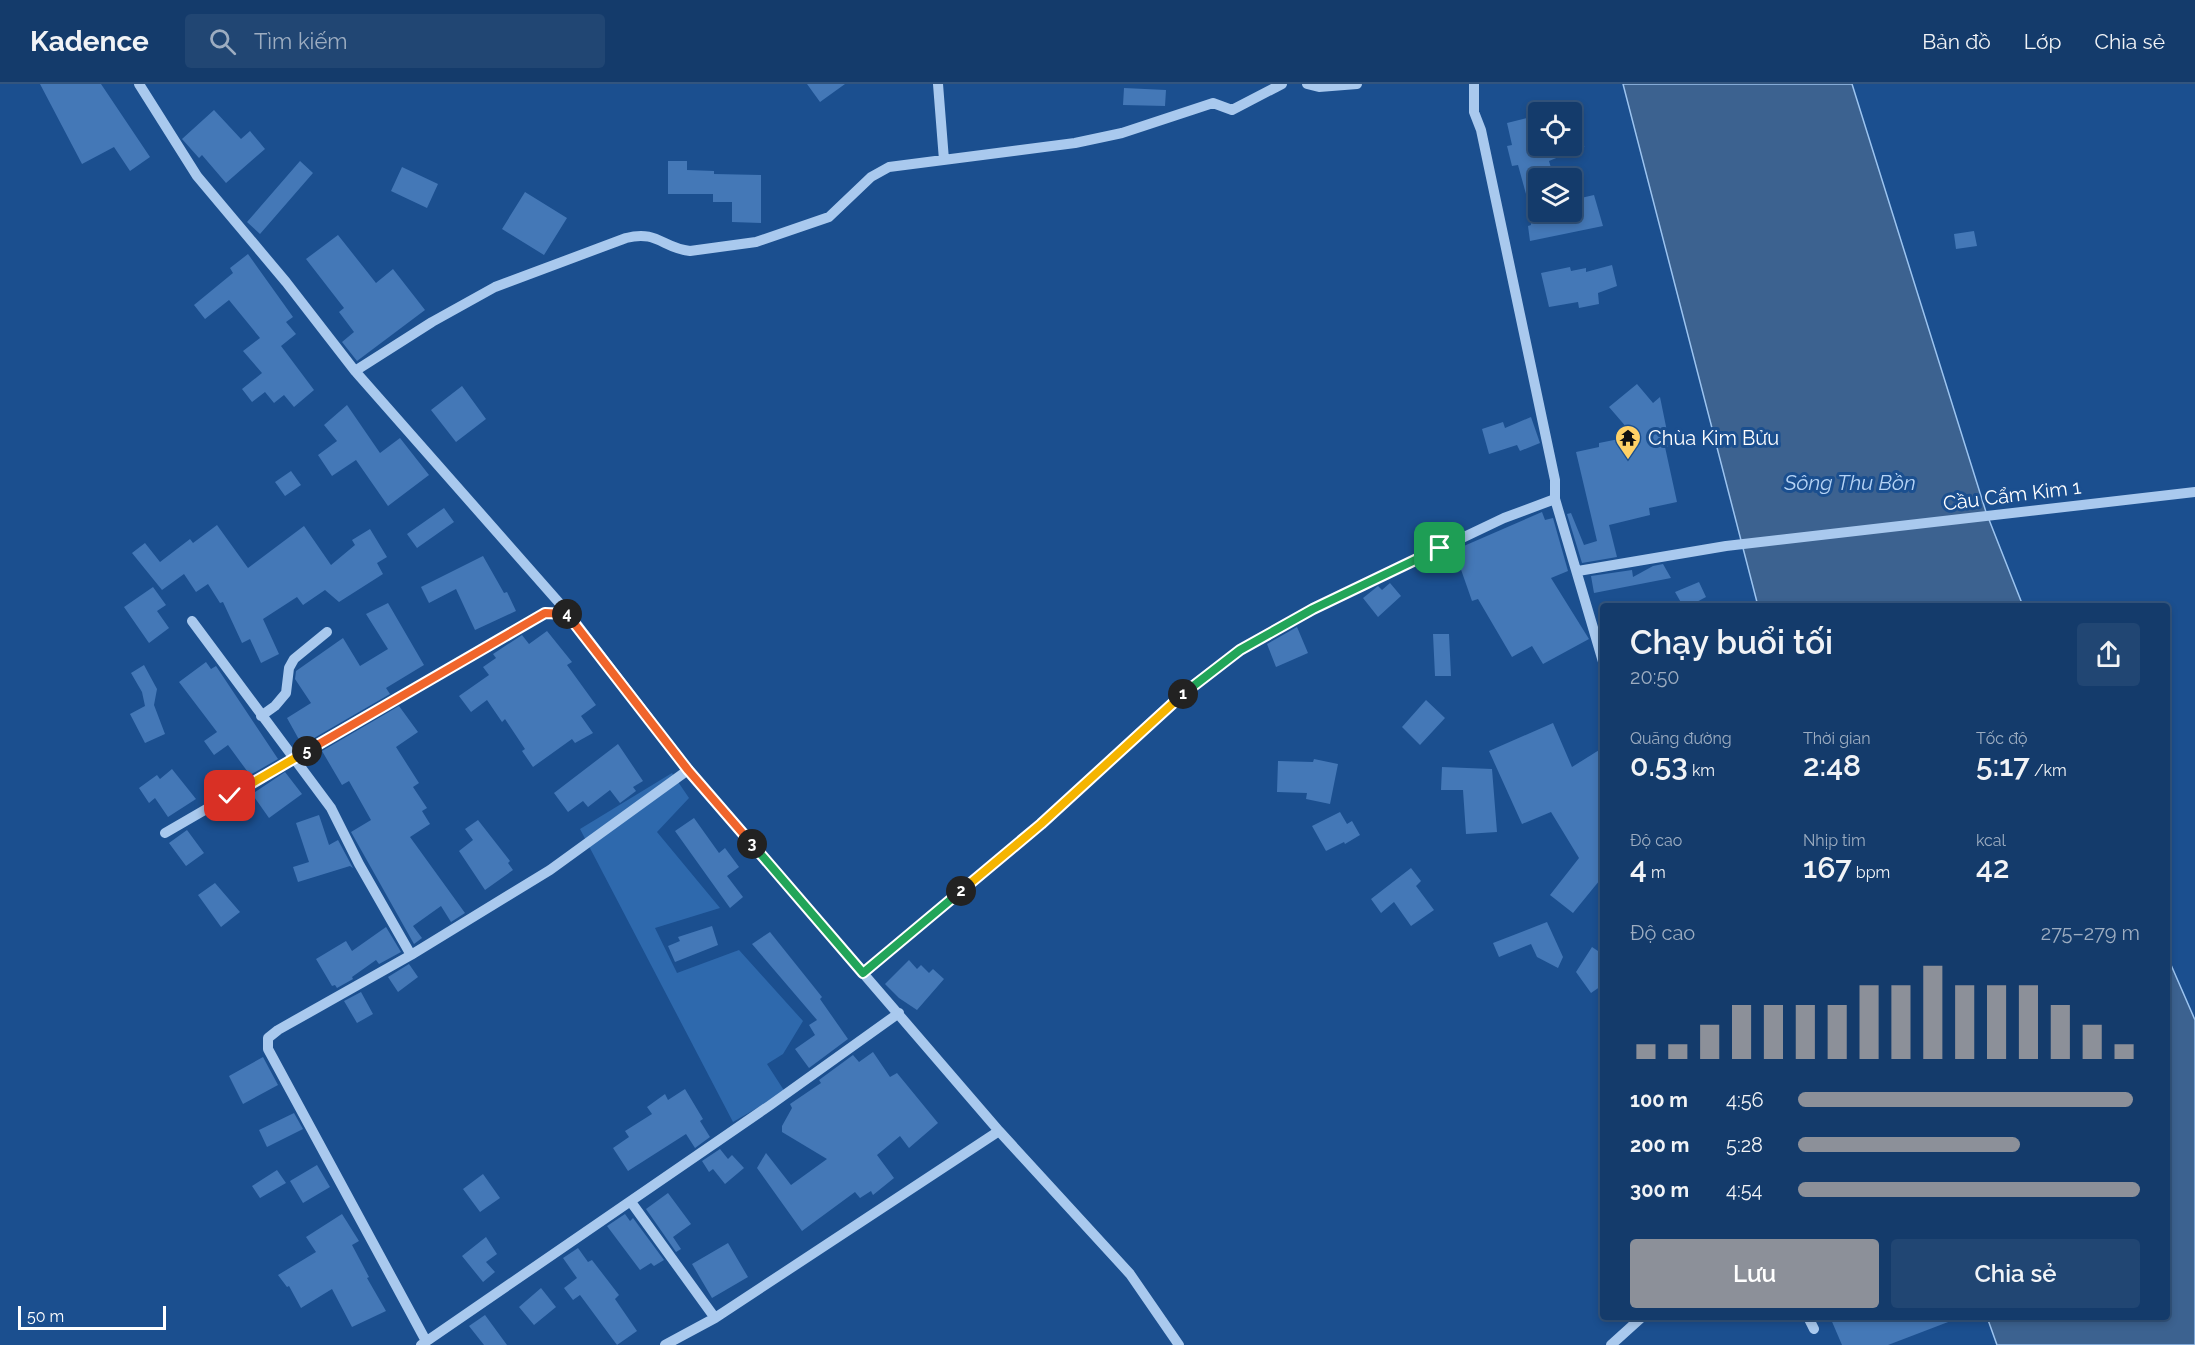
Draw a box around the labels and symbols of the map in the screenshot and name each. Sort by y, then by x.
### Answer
temple icon: Chùa Kim Bửu [1613,423,1643,461]
place label: Chùa Kim Bửu [1648,426,1779,450]
water label: Sông Thu Bồn [1783,470,1916,495]
street label: Cầu Cẩm Kim 1 [1942,475,2083,515]
pin [1414,522,1465,573]
pin: 4 [552,599,582,629]
pin: 1 [1168,679,1198,709]
pin: 5 [292,736,322,766]
pin [204,770,255,821]
pin: 3 [737,829,767,859]
pin: 2 [946,876,976,906]
scale bar [18,1303,166,1330]

